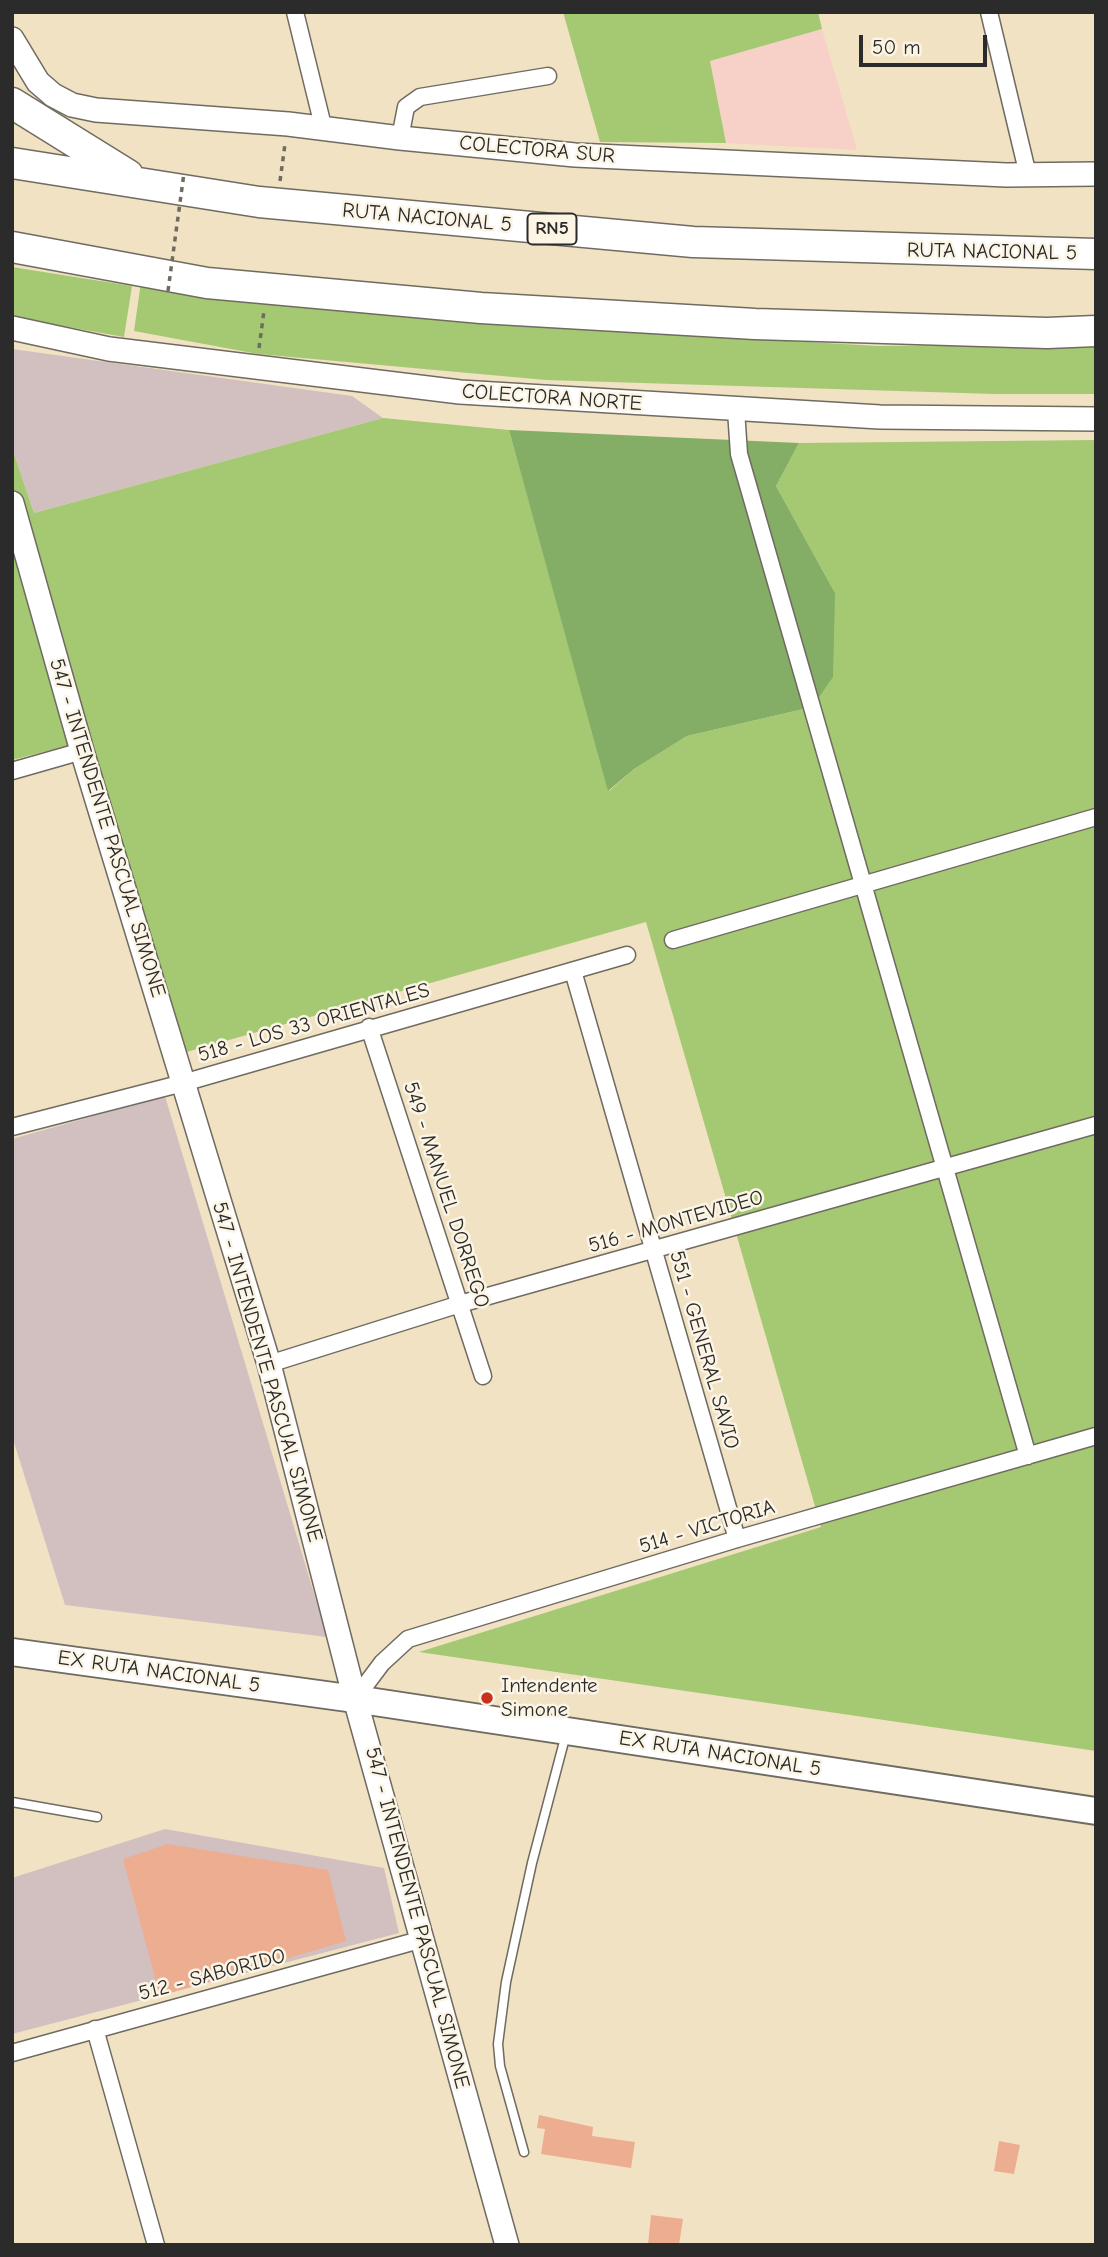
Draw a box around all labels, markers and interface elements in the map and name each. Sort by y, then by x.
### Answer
scale bar [863,21,991,65]
text: 50 m [872,35,921,59]
street label: COLECTORA SUR [458,131,616,169]
street label: RUTA NACIONAL 5 [341,198,513,238]
road number: RN5 [528,214,576,244]
street label: RUTA NACIONAL 5 [907,238,1077,266]
street label: COLECTORA NORTE [461,379,643,417]
street label: 547 - INTENDENTE PASCUAL SIMONE [43,656,171,1000]
street label: 518 - LOS 33 ORIENTALES [195,978,433,1068]
street label: 549 - MANUEL DORREGO [398,1079,494,1311]
street label: 516 - MONTEVIDEO [586,1185,766,1259]
street label: 547 - INTENDENTE PASCUAL SIMONE [206,1199,328,1545]
street label: 551 - GENERAL SAVIO [664,1248,744,1452]
street label: 514 - VICTORIA [636,1494,778,1560]
street label: EX RUTA NACIONAL 5 [56,1645,262,1699]
place label: Intendente Simone [501,1673,598,1723]
marker: Intendente Simone [479,1690,495,1706]
street label: EX RUTA NACIONAL 5 [617,1726,823,1782]
street label: 547 - INTENDENTE PASCUAL SIMONE [359,1744,475,2092]
street label: 512 - SABORIDO [136,1943,288,2007]

